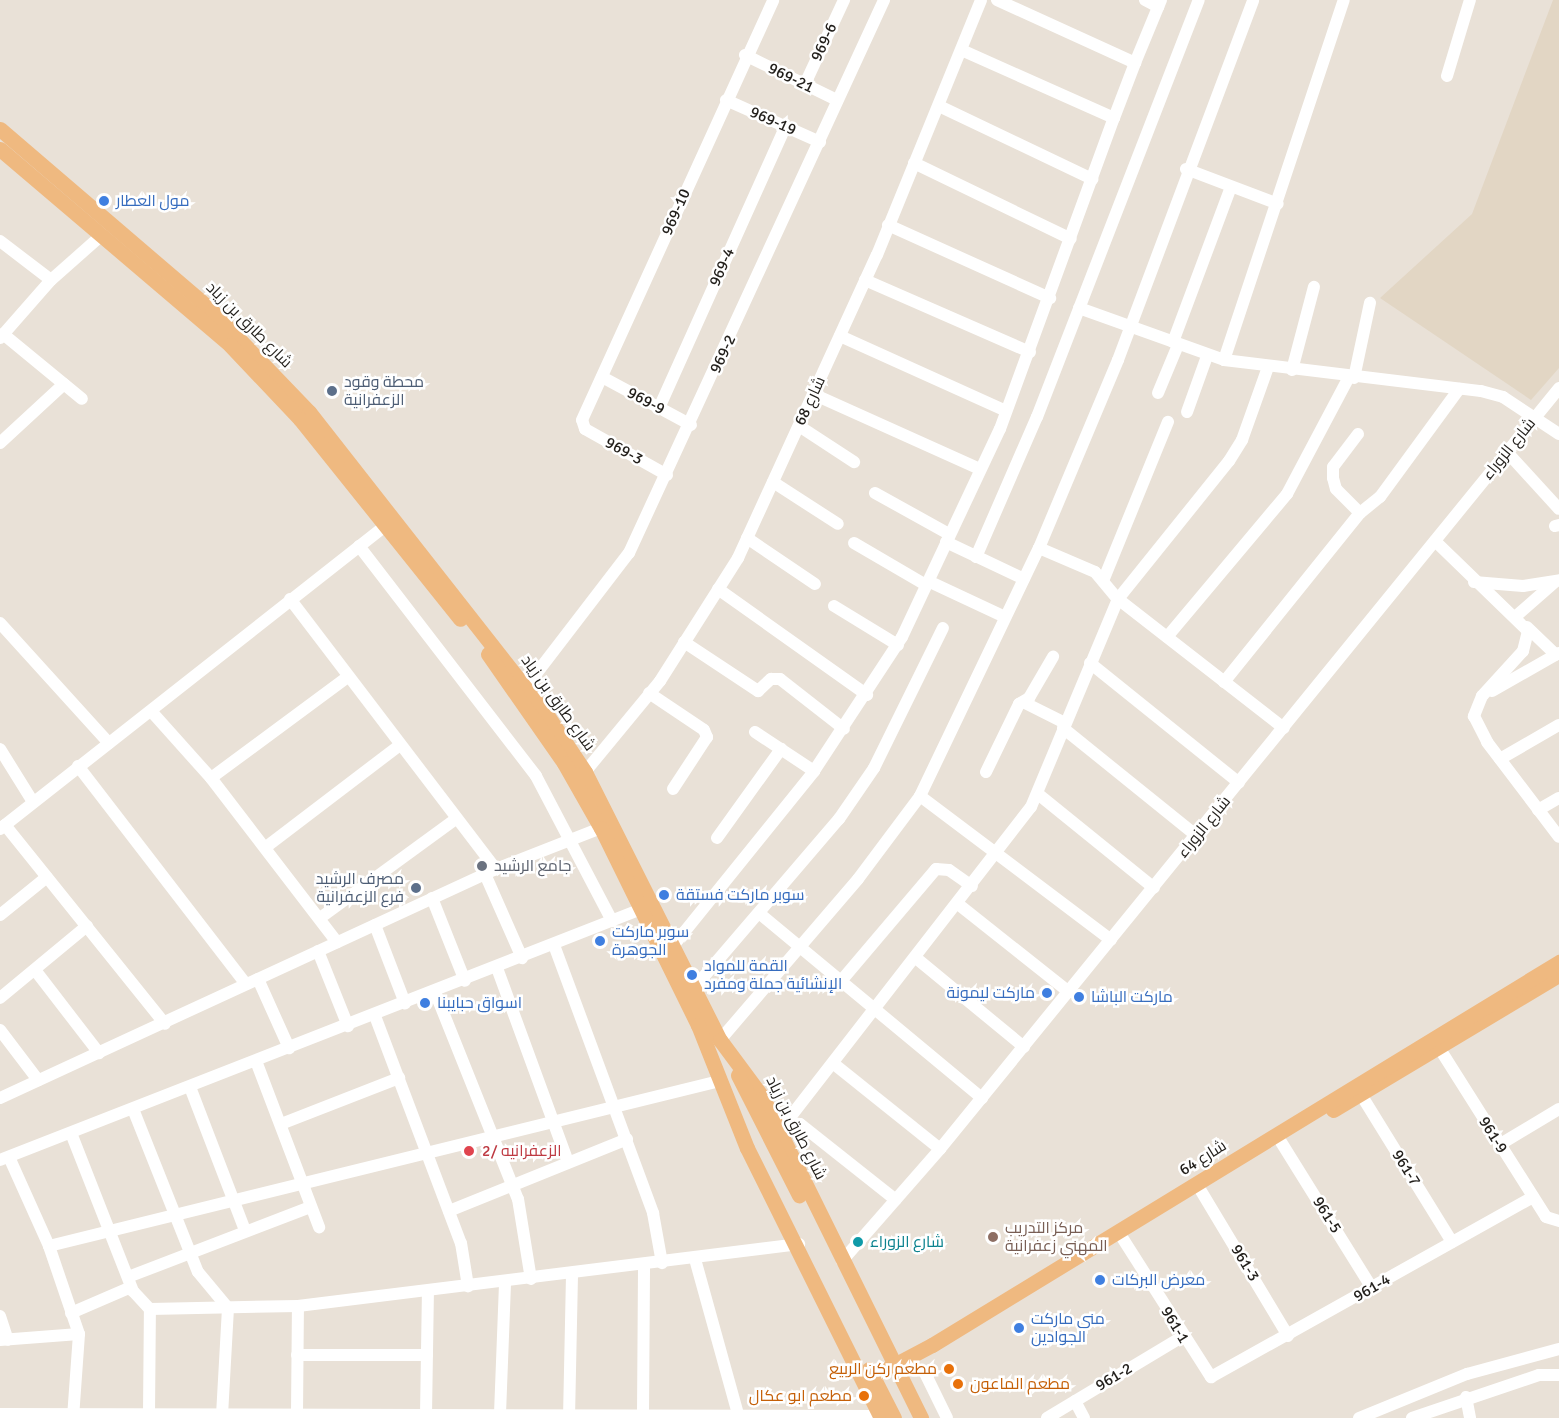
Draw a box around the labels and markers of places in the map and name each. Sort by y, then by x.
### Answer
place label: مول العطار [116,191,189,211]
marker: مول العطار [97,194,111,208]
place label: محطة وقود الزعفرانية [344,372,424,410]
marker: محطة وقود الزعفرانية [325,384,339,398]
place label: جامع الرشيد [494,856,571,876]
marker: جامع الرشيد [475,859,489,873]
place label: مصرف الرشيد فرع الزعفرانية [316,869,404,907]
marker: مصرف الرشيد فرع الزعفرانية [409,881,423,895]
place label: سوبر ماركت فستقة [676,885,805,905]
marker: سوبر ماركت فستقة [657,888,671,902]
place label: سوبر ماركت الجوهرة [612,922,689,960]
marker: سوبر ماركت الجوهرة [593,934,607,948]
place label: القمة للمواد الإنشائية جملة ومفرد [704,956,842,994]
marker: القمة للمواد الإنشائية جملة ومفرد [685,968,699,982]
place label: ماركت ليمونة [947,983,1035,1003]
marker: ماركت ليمونة [1040,986,1054,1000]
place label: ماركت الباشا [1091,987,1173,1007]
marker: ماركت الباشا [1072,990,1086,1004]
place label: اسواق حبايبنا [437,993,522,1013]
marker: اسواق حبايبنا [418,996,432,1010]
place label: الزعفرانيه /2 [482,1141,561,1161]
marker: الزعفرانيه /2 [460,1142,478,1160]
place label: مركز التدريب المهني زعفرانية [1005,1218,1108,1256]
marker: مركز التدريب المهني زعفرانية [986,1230,1000,1244]
place label: شارع الزوراء [870,1232,944,1252]
marker: شارع الزوراء [851,1235,865,1249]
place label: معرض البركات [1112,1270,1205,1290]
marker: معرض البركات [1093,1273,1107,1287]
place label: مني ماركت الجوادين [1031,1309,1105,1347]
marker: مني ماركت الجوادين [1012,1321,1026,1335]
place label: مطعم ركن الربيع [829,1359,937,1379]
marker: مطعم ركن الربيع [942,1362,956,1376]
place label: مطعم الماعون [970,1374,1070,1394]
marker: مطعم الماعون [951,1377,965,1391]
place label: مطعم ابو عكال [749,1386,852,1406]
marker: مطعم ابو عكال [857,1389,871,1403]

